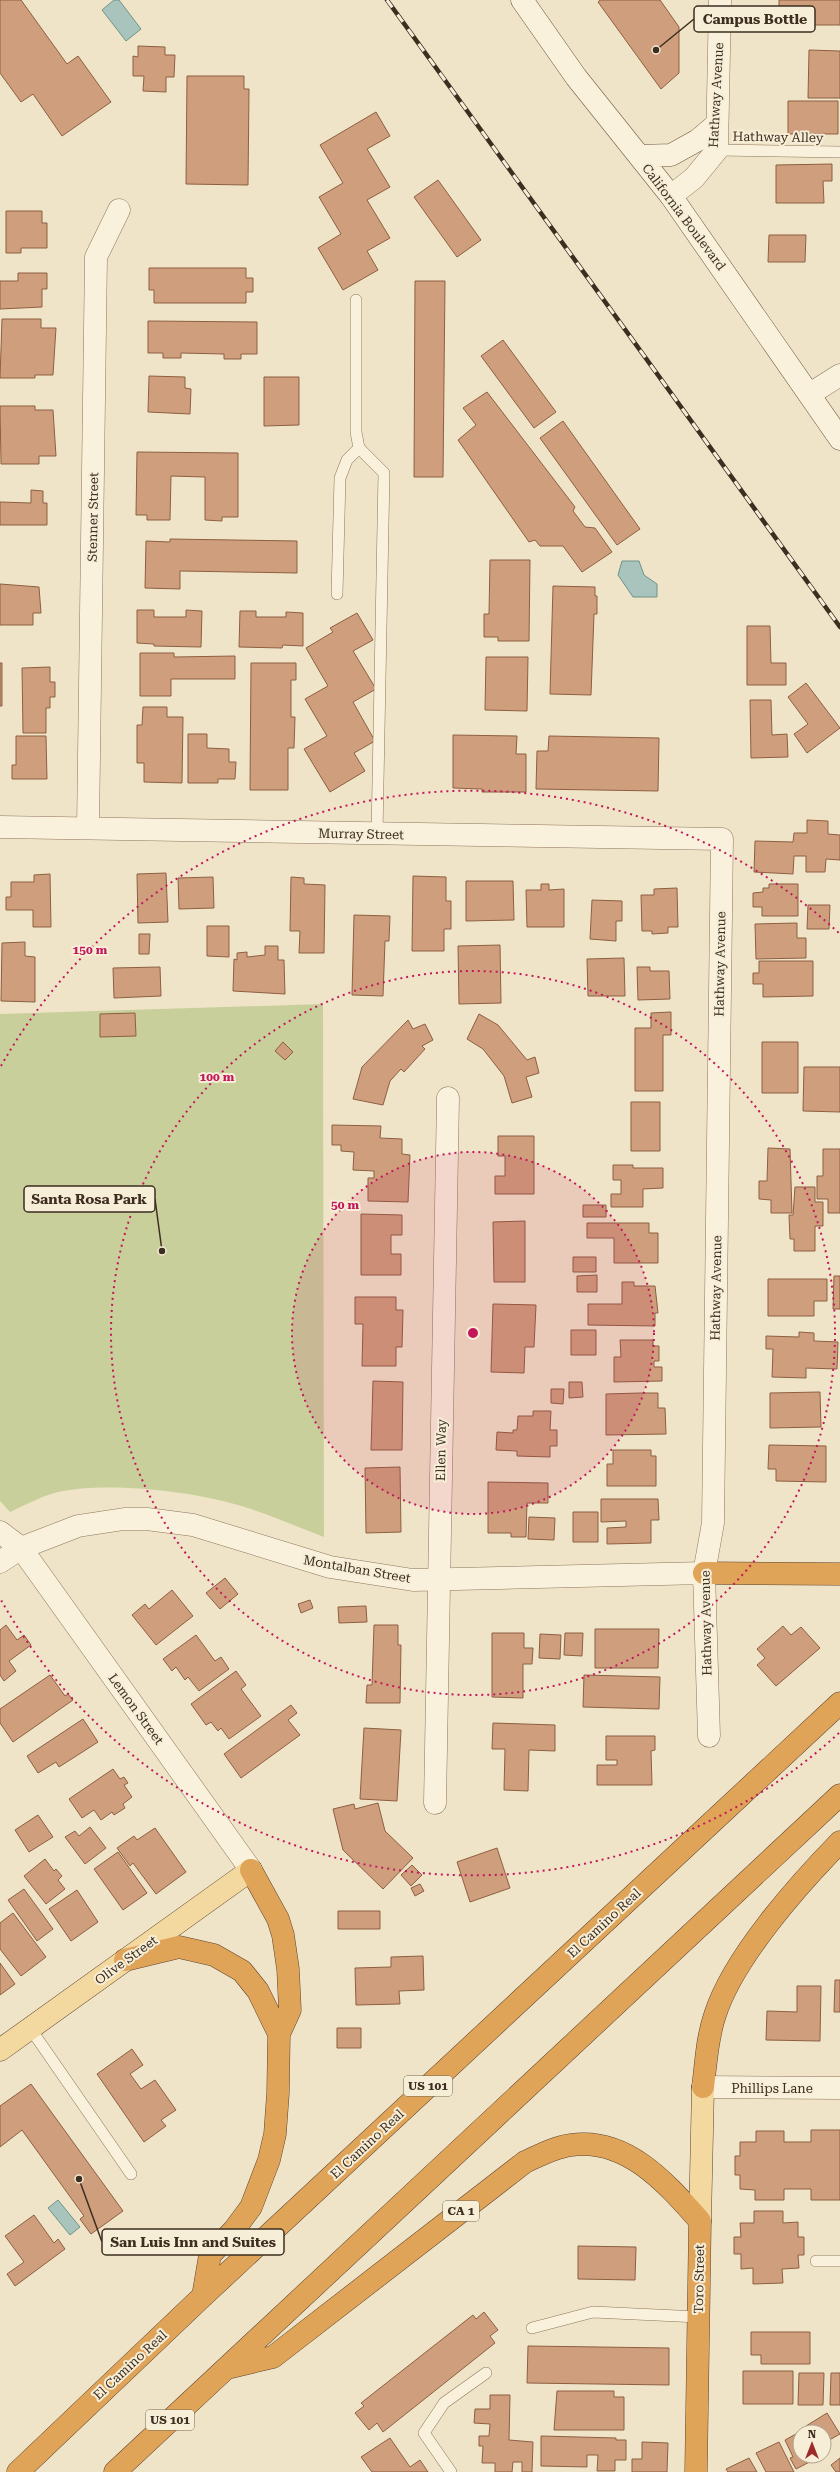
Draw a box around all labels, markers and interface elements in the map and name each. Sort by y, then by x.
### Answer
callout: Campus Bottle [694,6,815,32]
text: Campus Bottle [703,11,807,27]
street label: Hathway Avenue [706,42,726,148]
street label: Hathway Alley [732,129,824,145]
street label: California Boulevard [639,161,729,274]
street label: Stenner Street [85,472,101,562]
street label: Murray Street [318,826,404,842]
street label: Hathway Avenue [712,911,728,1017]
text: 150 m [73,943,108,957]
text: 100 m [200,1070,235,1084]
callout: Santa Rosa Park [24,1186,155,1212]
text: Santa Rosa Park [31,1191,147,1207]
text: 50 m [331,1198,359,1212]
street label: Hathway Avenue [708,1235,724,1341]
centre of rings [466,1326,480,1340]
street label: Ellen Way [433,1418,449,1481]
street label: Montalban Street [302,1552,412,1586]
street label: Hathway Avenue [698,1570,714,1676]
street label: Lemon Street [105,1671,167,1748]
street label: El Camino Real [564,1885,644,1961]
street label: Olive Street [92,1932,160,1988]
road number: US 101 [404,2076,452,2096]
street label: Phillips Lane [731,2081,813,2096]
street label: El Camino Real [327,2106,407,2182]
road number: CA 1 [443,2201,479,2221]
callout: San Luis Inn and Suites [102,2229,284,2255]
text: San Luis Inn and Suites [110,2234,276,2250]
street label: Toro Street [691,2244,707,2314]
street label: El Camino Real [90,2327,170,2403]
road number: US 101 [146,2410,194,2430]
north arrow [792,2424,832,2464]
text: N [808,2428,817,2441]

